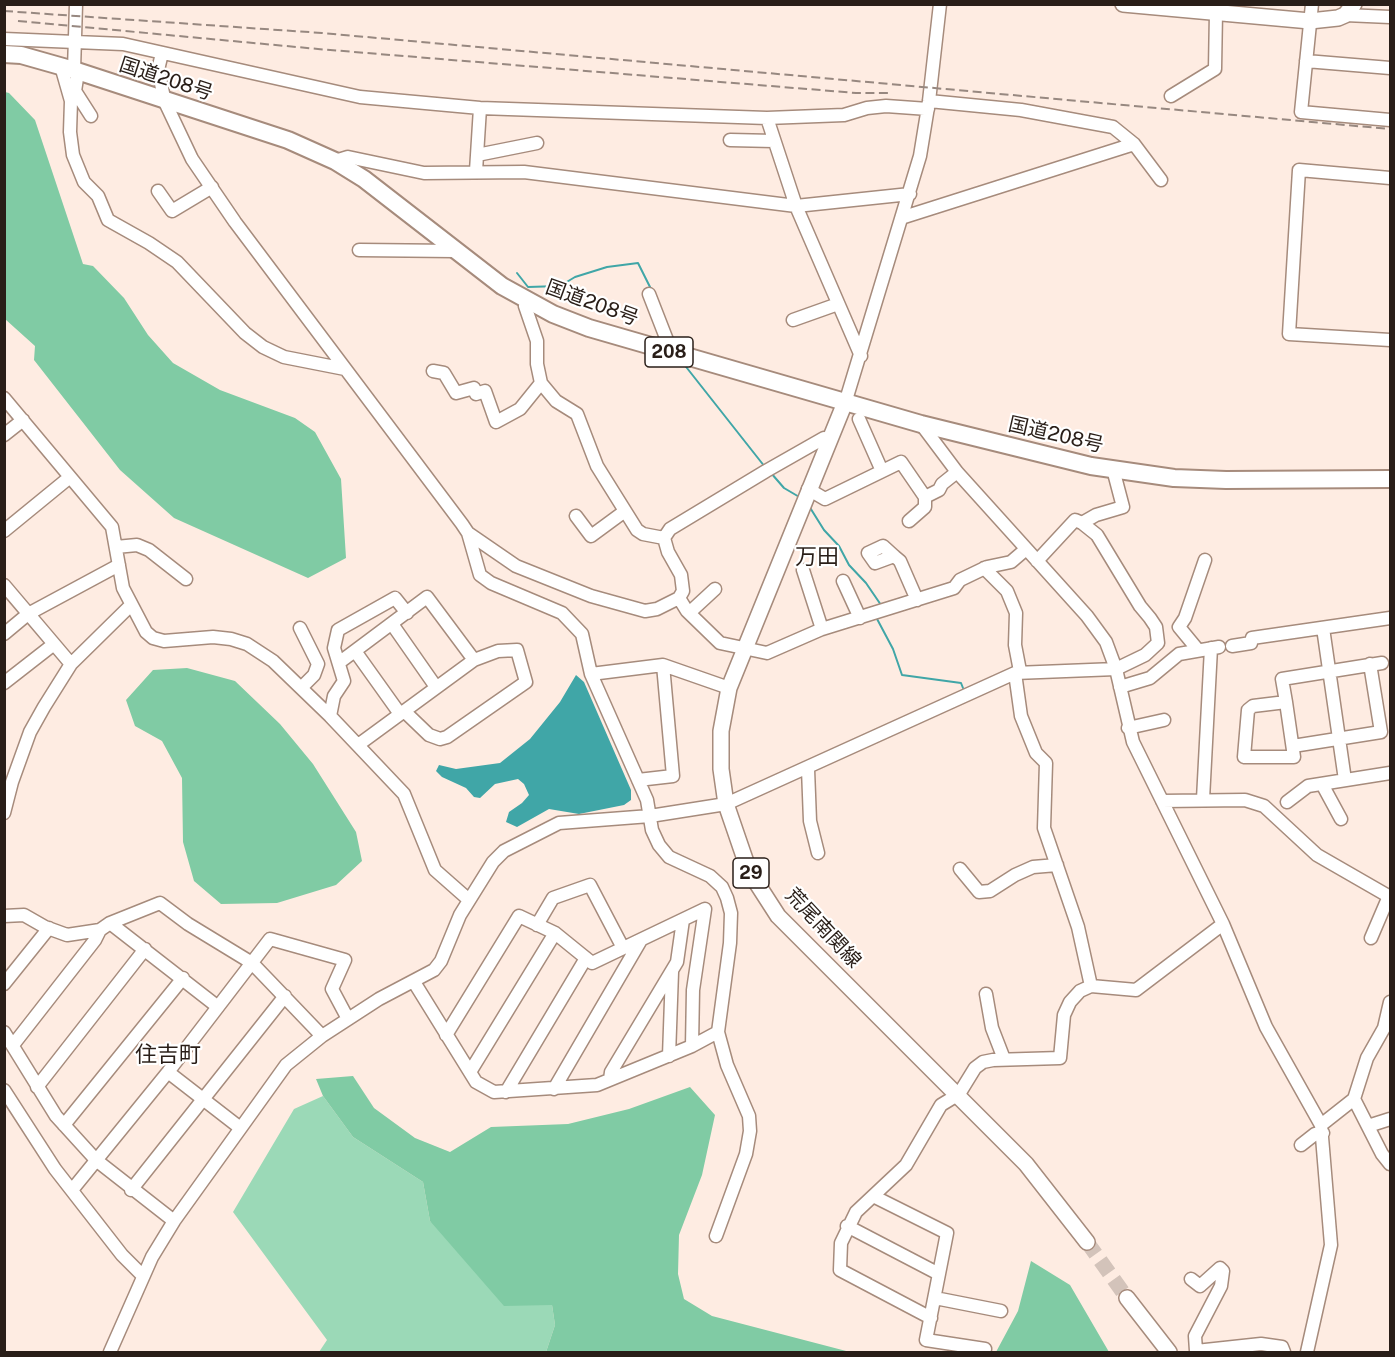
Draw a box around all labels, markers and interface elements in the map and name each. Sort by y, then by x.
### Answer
street label: 国道208号 [116,53,216,105]
street label: 国道208号 [542,275,642,331]
road number: 208 [645,337,693,367]
street label: 国道208号 [1006,412,1106,458]
district label: 万田 [795,544,839,570]
road number: 29 [733,858,769,888]
street label: 荒尾南関線 [780,883,866,973]
district label: 住吉町 [135,1042,201,1068]

